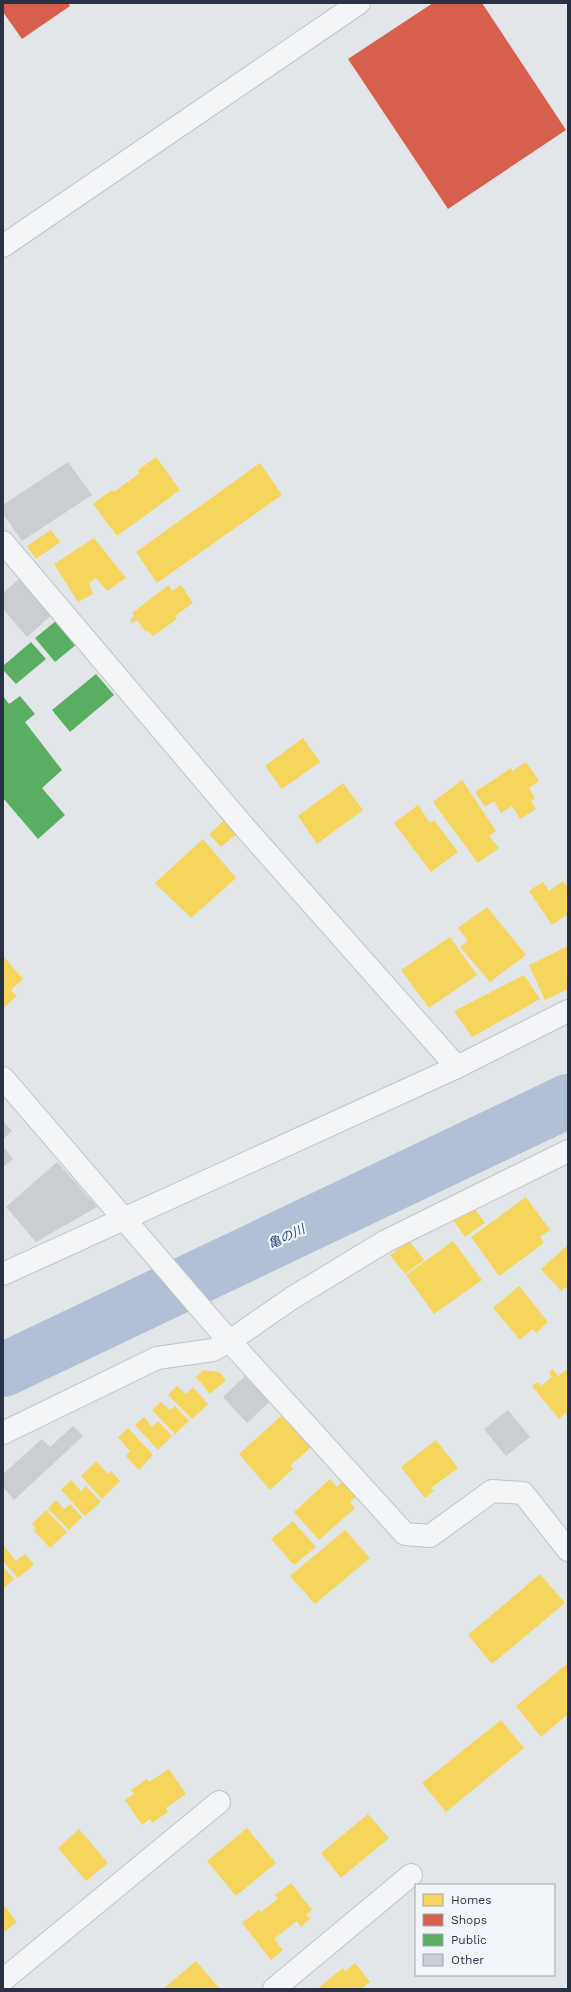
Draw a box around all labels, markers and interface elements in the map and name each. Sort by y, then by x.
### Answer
water label: 亀の川 [265,1221,309,1251]
legend [415,1884,555,1976]
text: Homes [451,1893,492,1907]
text: Shops [451,1913,487,1927]
text: Public [451,1933,487,1947]
text: Other [451,1953,484,1967]

